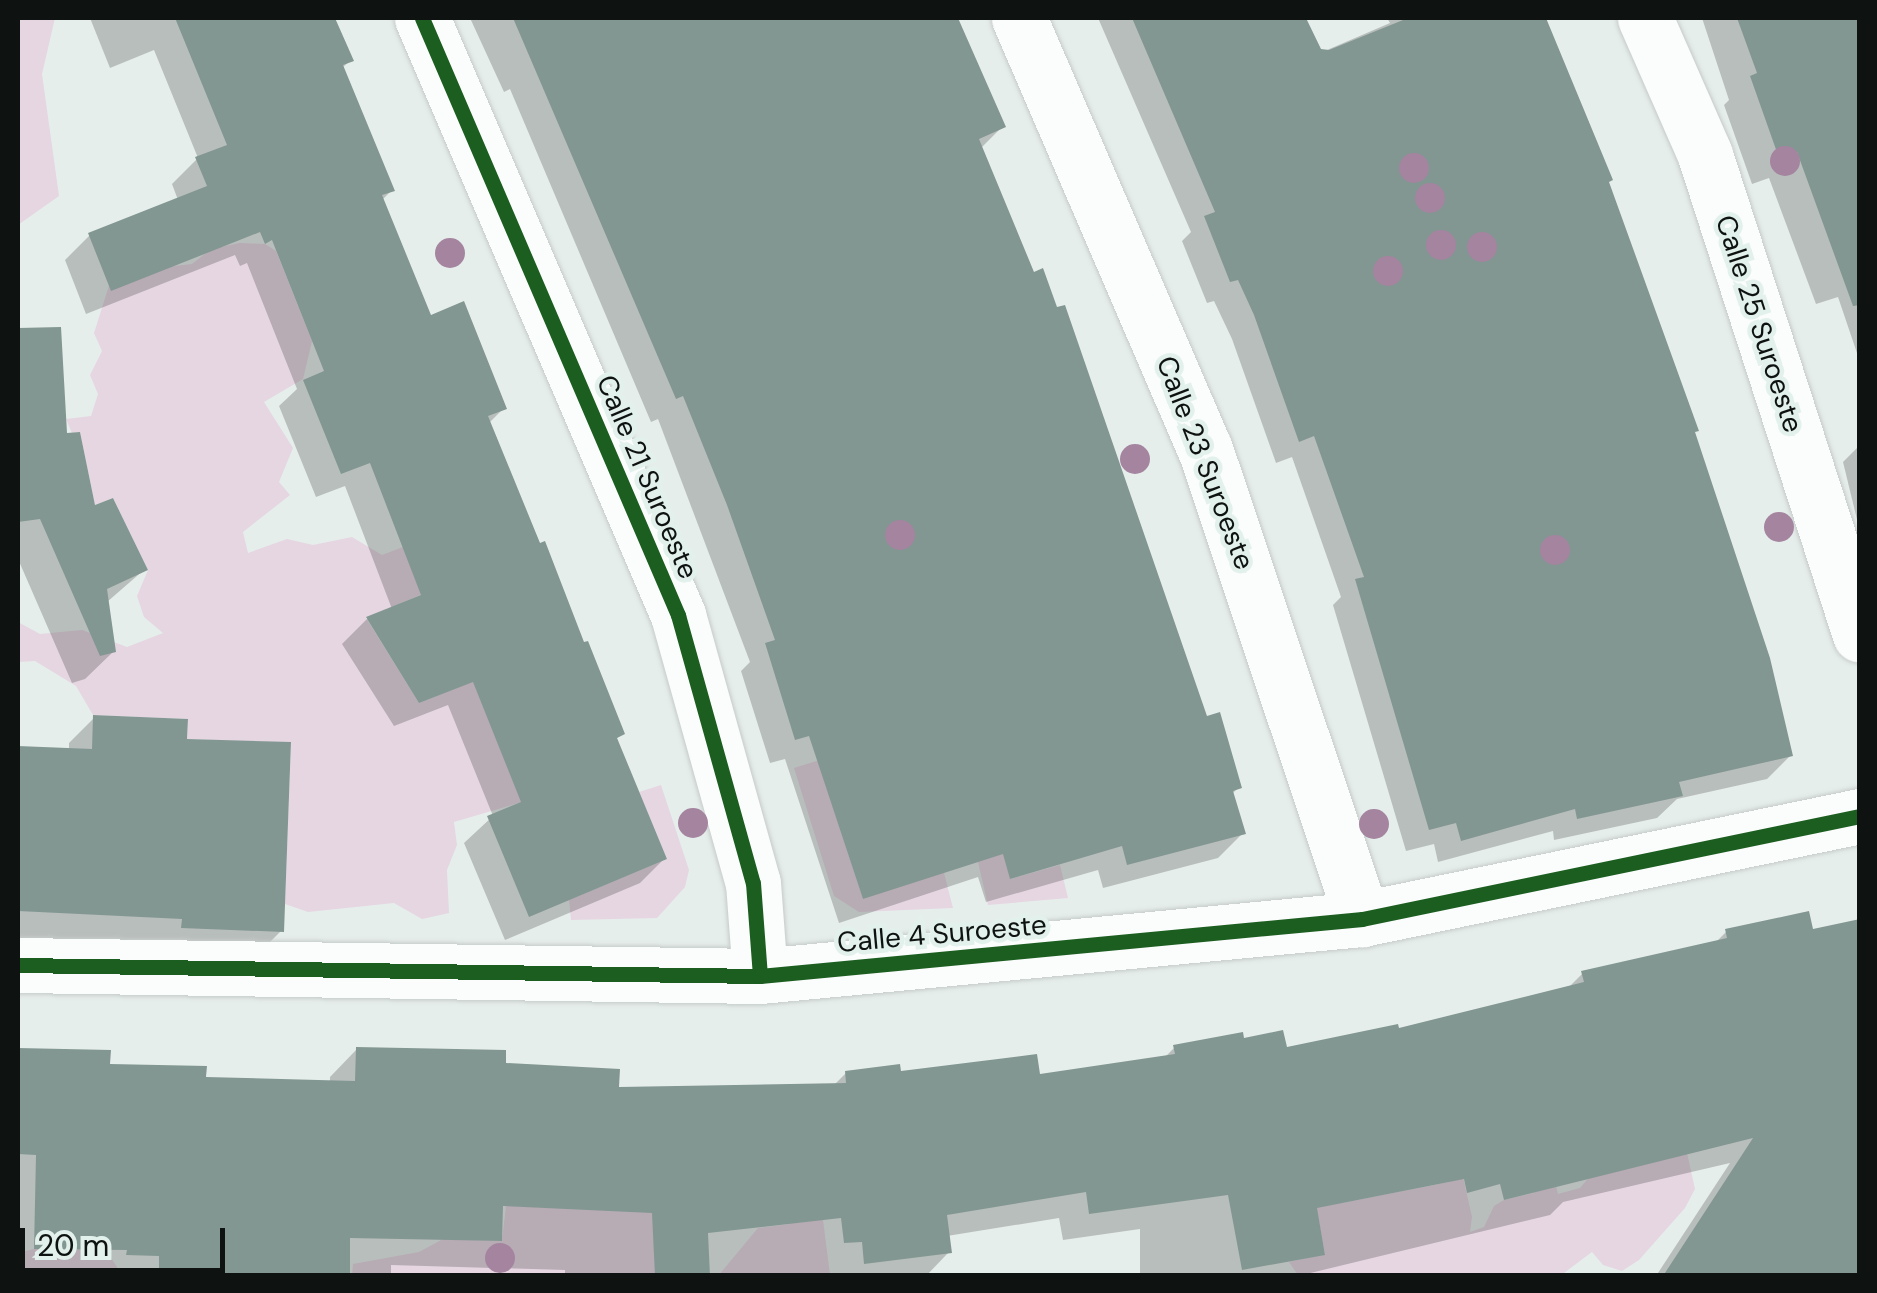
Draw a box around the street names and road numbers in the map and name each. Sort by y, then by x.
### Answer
street label: Calle 25 Suroeste [1708,211,1810,437]
street label: Calle 23 Suroeste [1149,352,1261,574]
street label: Calle 21 Suroeste [589,370,705,584]
street label: Calle 4 Suroeste [836,908,1048,960]

